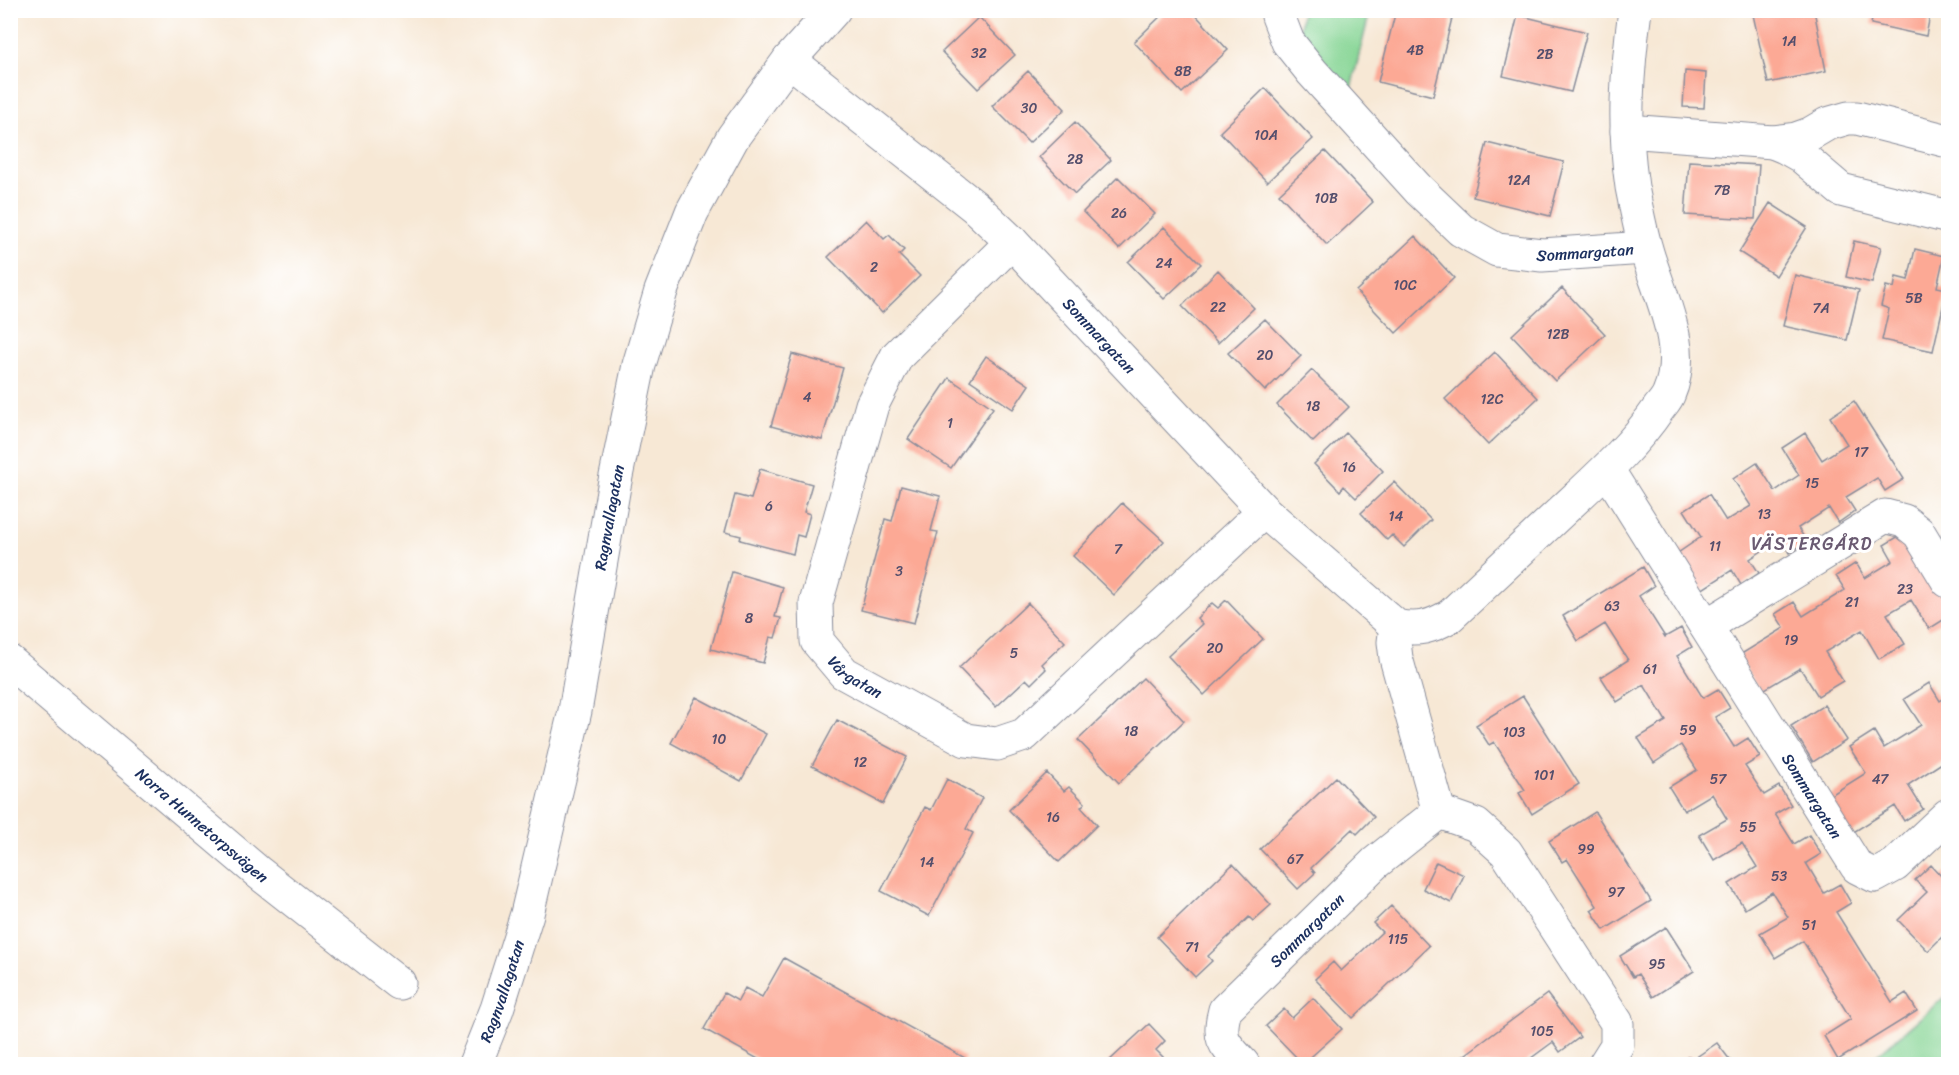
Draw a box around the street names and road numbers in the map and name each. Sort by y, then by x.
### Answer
street label: Sommargatan [1535,235,1635,270]
street label: Sommargatan [1055,290,1143,381]
street label: Ragnvallagatan [586,462,633,573]
street label: Vårgatan [820,649,888,707]
street label: Sommargatan [1774,747,1850,845]
street label: Norra Hunnetorpsvägen [128,760,276,891]
street label: Sommargatan [1262,886,1352,975]
street label: Ragnvallagatan [471,936,533,1047]

